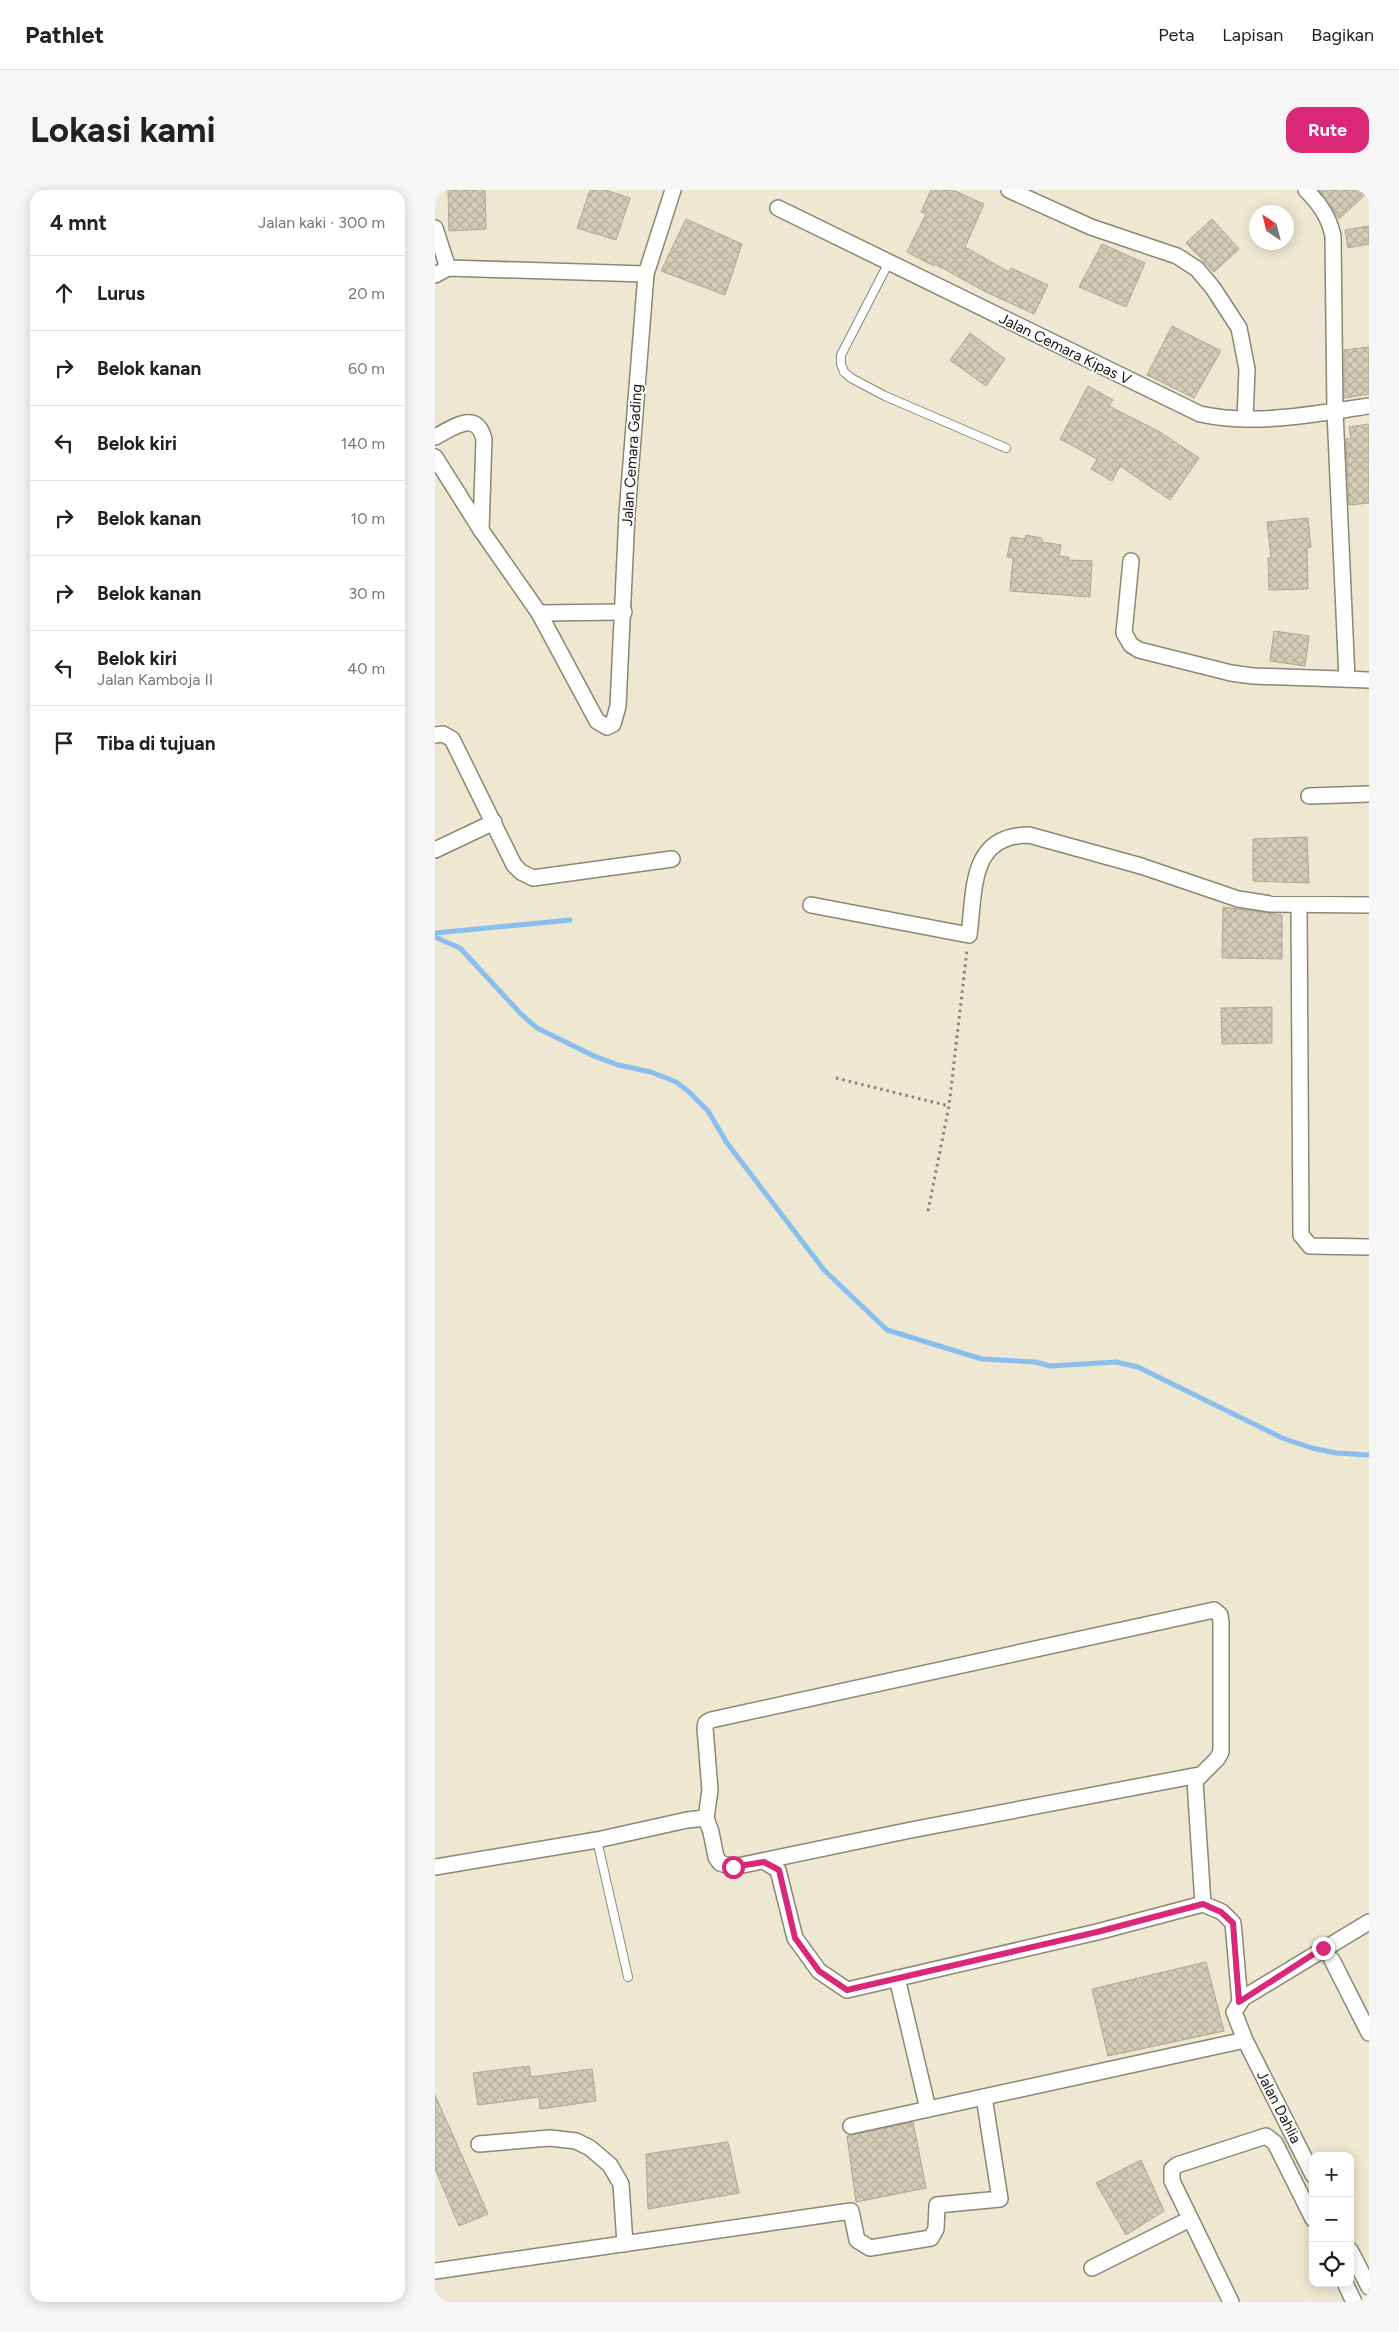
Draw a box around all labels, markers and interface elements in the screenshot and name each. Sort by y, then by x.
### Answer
text: Pathlet [25,20,104,49]
text: Peta [1158,24,1194,46]
text: Lapisan [1222,24,1283,46]
text: Bagikan [1311,24,1374,46]
button: Rute [1286,107,1369,153]
text: Lokasi kami [30,109,216,151]
north arrow [1249,205,1294,250]
text: 4 mnt [50,210,107,235]
text: Jalan kaki · 300 m [258,213,385,232]
icon: ahead [50,279,78,307]
text: Lurus [97,282,145,305]
text: 20 m [348,284,385,303]
street label: Jalan Cemara Kipas V [996,309,1134,389]
icon: right [50,354,78,382]
text: Belok kanan [97,357,201,380]
text: 60 m [348,359,385,378]
street label: Jalan Cemara Gading [618,383,646,527]
icon: left [50,429,78,457]
text: Belok kiri [97,432,177,455]
text: 140 m [341,434,385,453]
icon: right [50,504,78,532]
text: Belok kanan [97,507,201,530]
text: 10 m [351,509,385,528]
icon: right [50,579,78,607]
text: Belok kanan [97,582,201,605]
text: 30 m [348,584,385,603]
text: Belok kiri [97,647,177,670]
icon: left [50,654,78,682]
text: 40 m [347,659,385,678]
text: Jalan Kamboja II [97,670,213,689]
icon: arrive [50,729,78,757]
text: Tiba di tujuan [97,732,216,755]
route start [722,1856,745,1879]
route end [1312,1937,1335,1960]
street label: Jalan Dahlia [1253,2068,1305,2146]
map controls [1309,2152,1354,2287]
button: + [1309,2152,1354,2197]
button: − [1309,2197,1354,2242]
button: locate [1309,2242,1354,2287]

